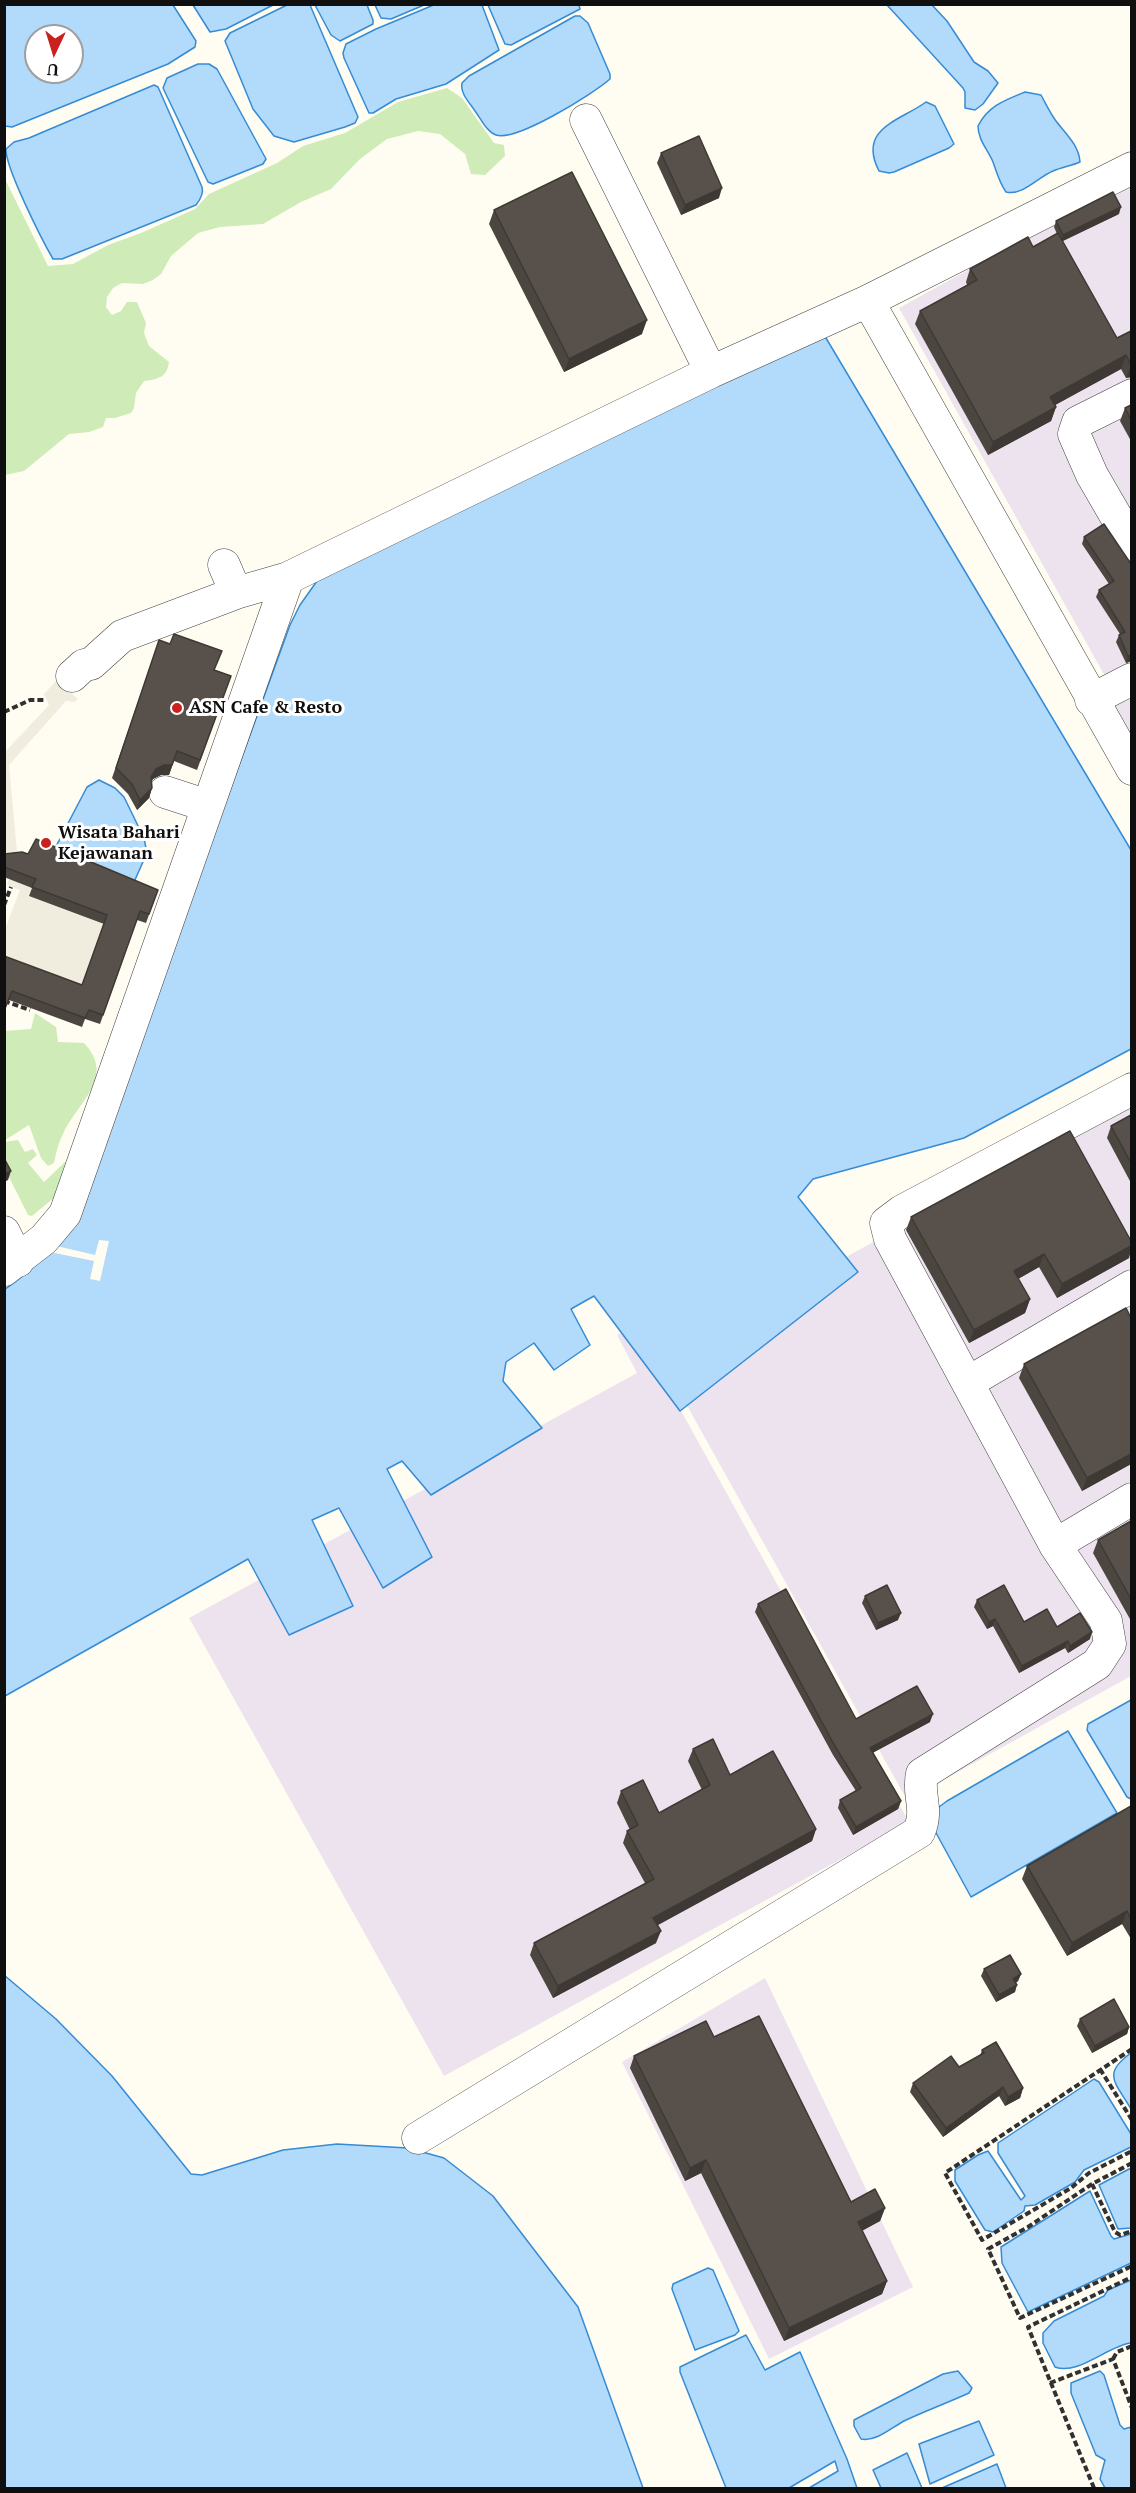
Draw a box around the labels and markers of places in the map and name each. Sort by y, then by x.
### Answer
place label: ASN Cafe & Resto [189,697,342,719]
marker: ASN Cafe & Resto [170,701,184,715]
place label: Wisata Bahari Kejawanan [58,822,180,864]
marker: Wisata Bahari Kejawanan [39,836,53,850]

